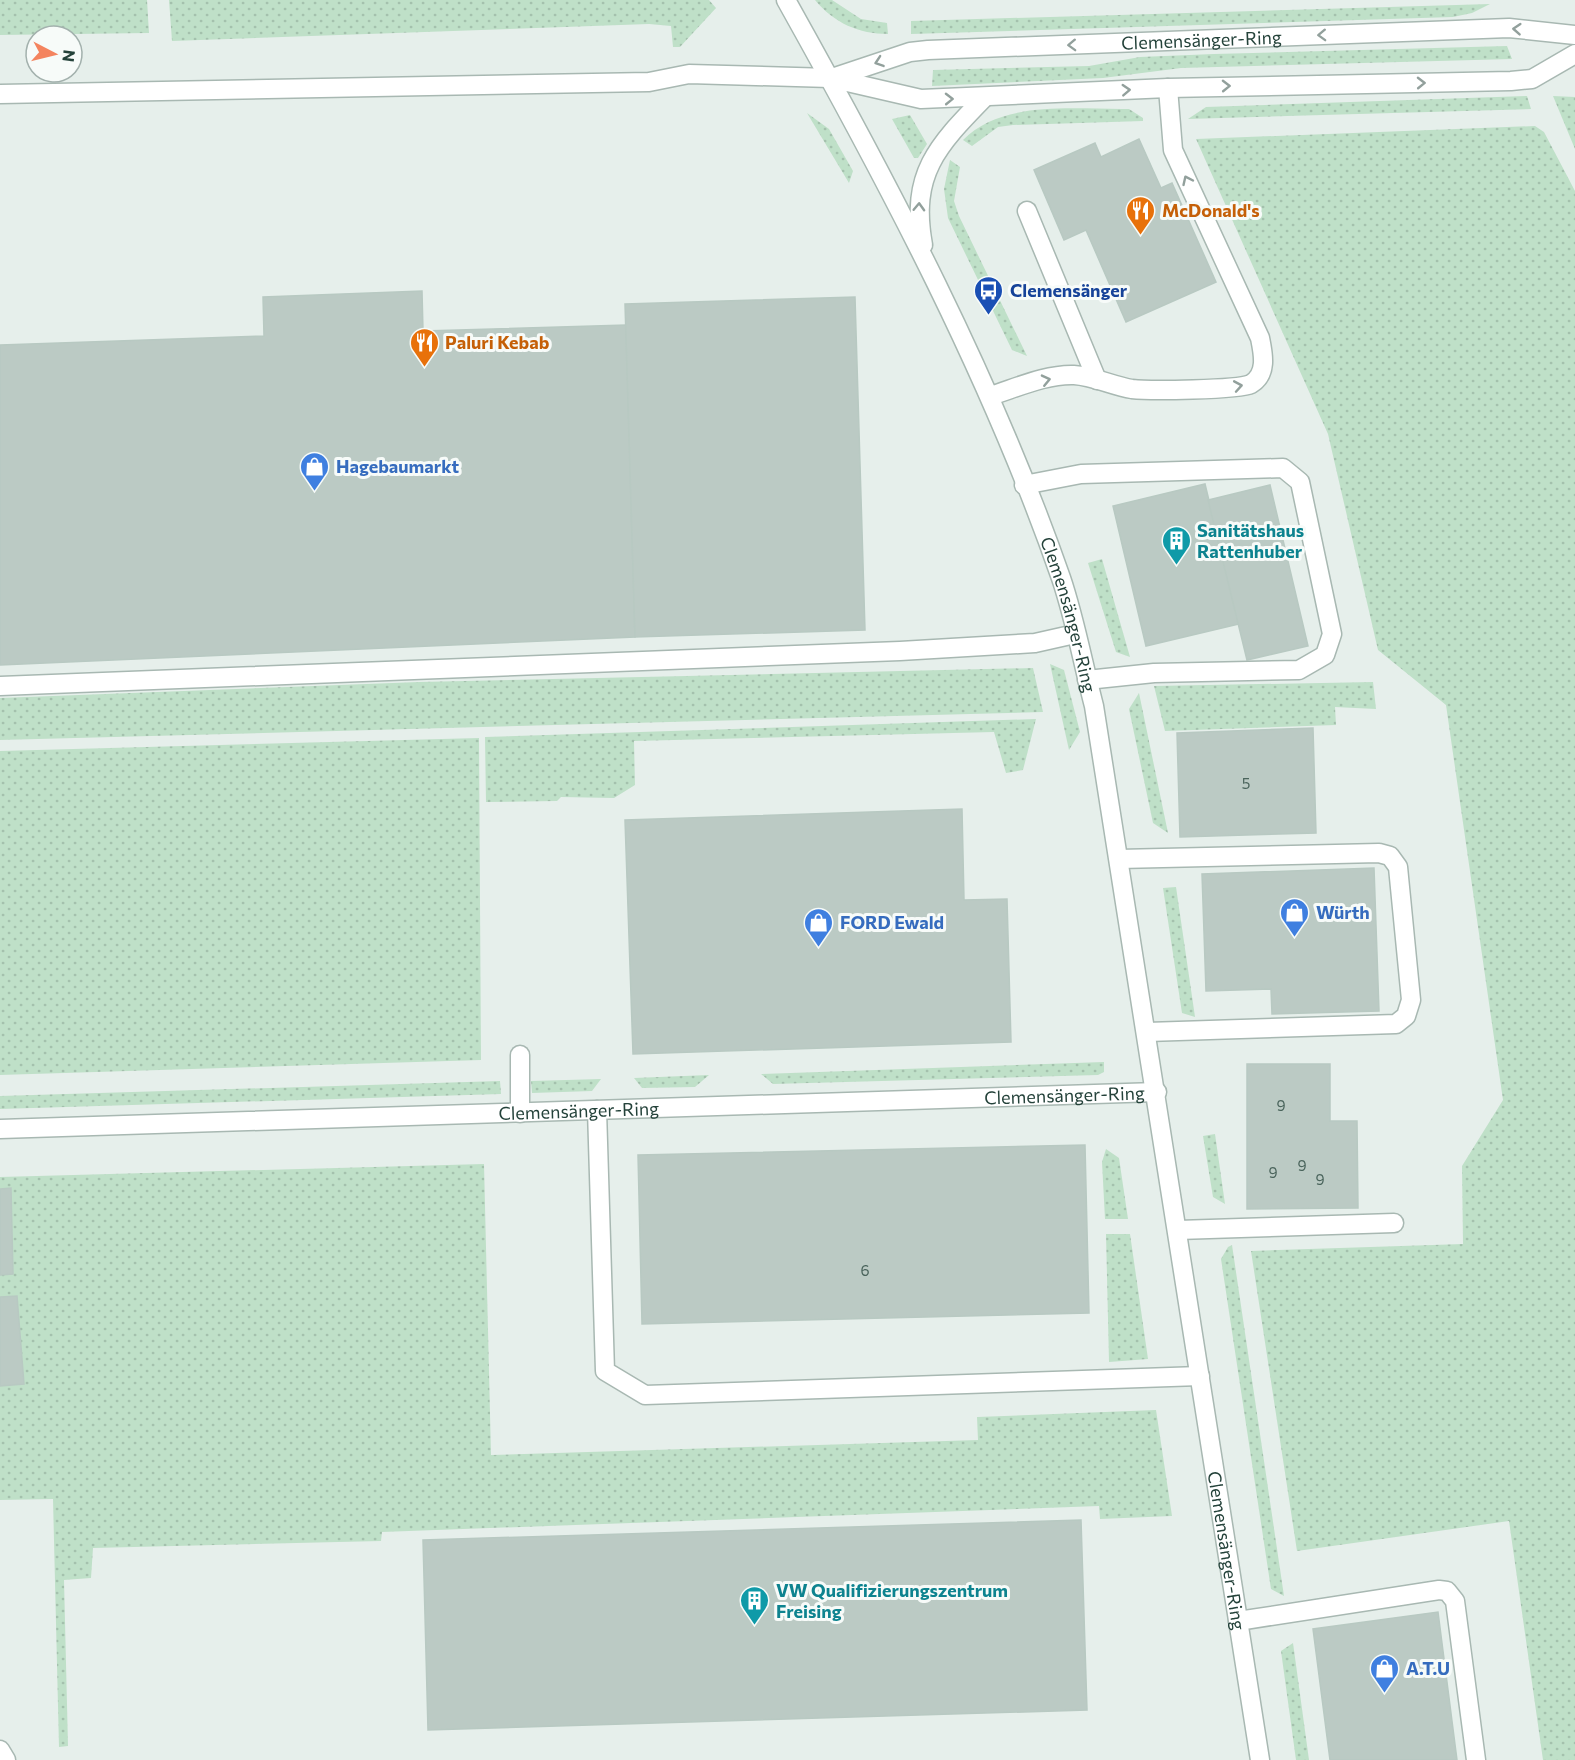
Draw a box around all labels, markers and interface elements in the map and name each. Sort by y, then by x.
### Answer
one-way arrow [1512,23,1521,36]
north arrow [24,24,84,84]
street label: Clemensänger-Ring [1121,26,1282,54]
one-way arrow [1317,29,1326,42]
one-way arrow [1068,38,1077,51]
text: N [59,49,80,63]
one-way arrow [874,55,885,67]
one-way arrow [1417,76,1426,89]
one-way arrow [1222,80,1231,93]
one-way arrow [1122,84,1131,97]
one-way arrow [945,93,954,105]
one-way arrow [1182,175,1194,186]
restaurant icon: McDonald's [1125,194,1157,236]
place label: McDonald's [1162,199,1260,221]
one-way arrow [913,203,926,212]
bus stop icon: Clemensänger [973,274,1005,316]
place label: Clemensänger [1010,279,1128,301]
restaurant icon: Paluri Kebab [408,326,440,368]
place label: Paluri Kebab [445,331,550,353]
one-way arrow [1041,374,1051,387]
one-way arrow [1234,380,1243,392]
shop icon: Hagebaumarkt [299,450,331,492]
place label: Hagebaumarkt [336,455,460,477]
place label: Sanitätshaus Rattenhuber [1197,519,1304,562]
building icon: Sanitätshaus Rattenhuber [1160,524,1192,566]
street label: Clemensänger-Ring [1036,534,1101,695]
house number: 5 [1242,774,1250,792]
shop icon: Würth [1279,896,1311,938]
place label: Würth [1316,901,1370,923]
shop icon: FORD Ewald [803,906,835,948]
place label: FORD Ewald [840,911,944,933]
street label: Clemensänger-Ring [984,1081,1145,1109]
house number: 9 [1276,1096,1286,1114]
street label: Clemensänger-Ring [498,1097,660,1124]
house number: 9 [1297,1156,1307,1174]
house number: 9 [1268,1163,1278,1181]
house number: 9 [1315,1170,1325,1188]
house number: 6 [860,1261,870,1279]
street label: Clemensänger-Ring [1204,1469,1250,1632]
place label: VW Qualifizierungszentrum Freising [776,1579,1008,1622]
building icon: VW Qualifizierungszentrum Freising [739,1584,771,1626]
shop icon: A.T.U [1369,1652,1401,1694]
place label: A.T.U [1406,1657,1450,1679]

